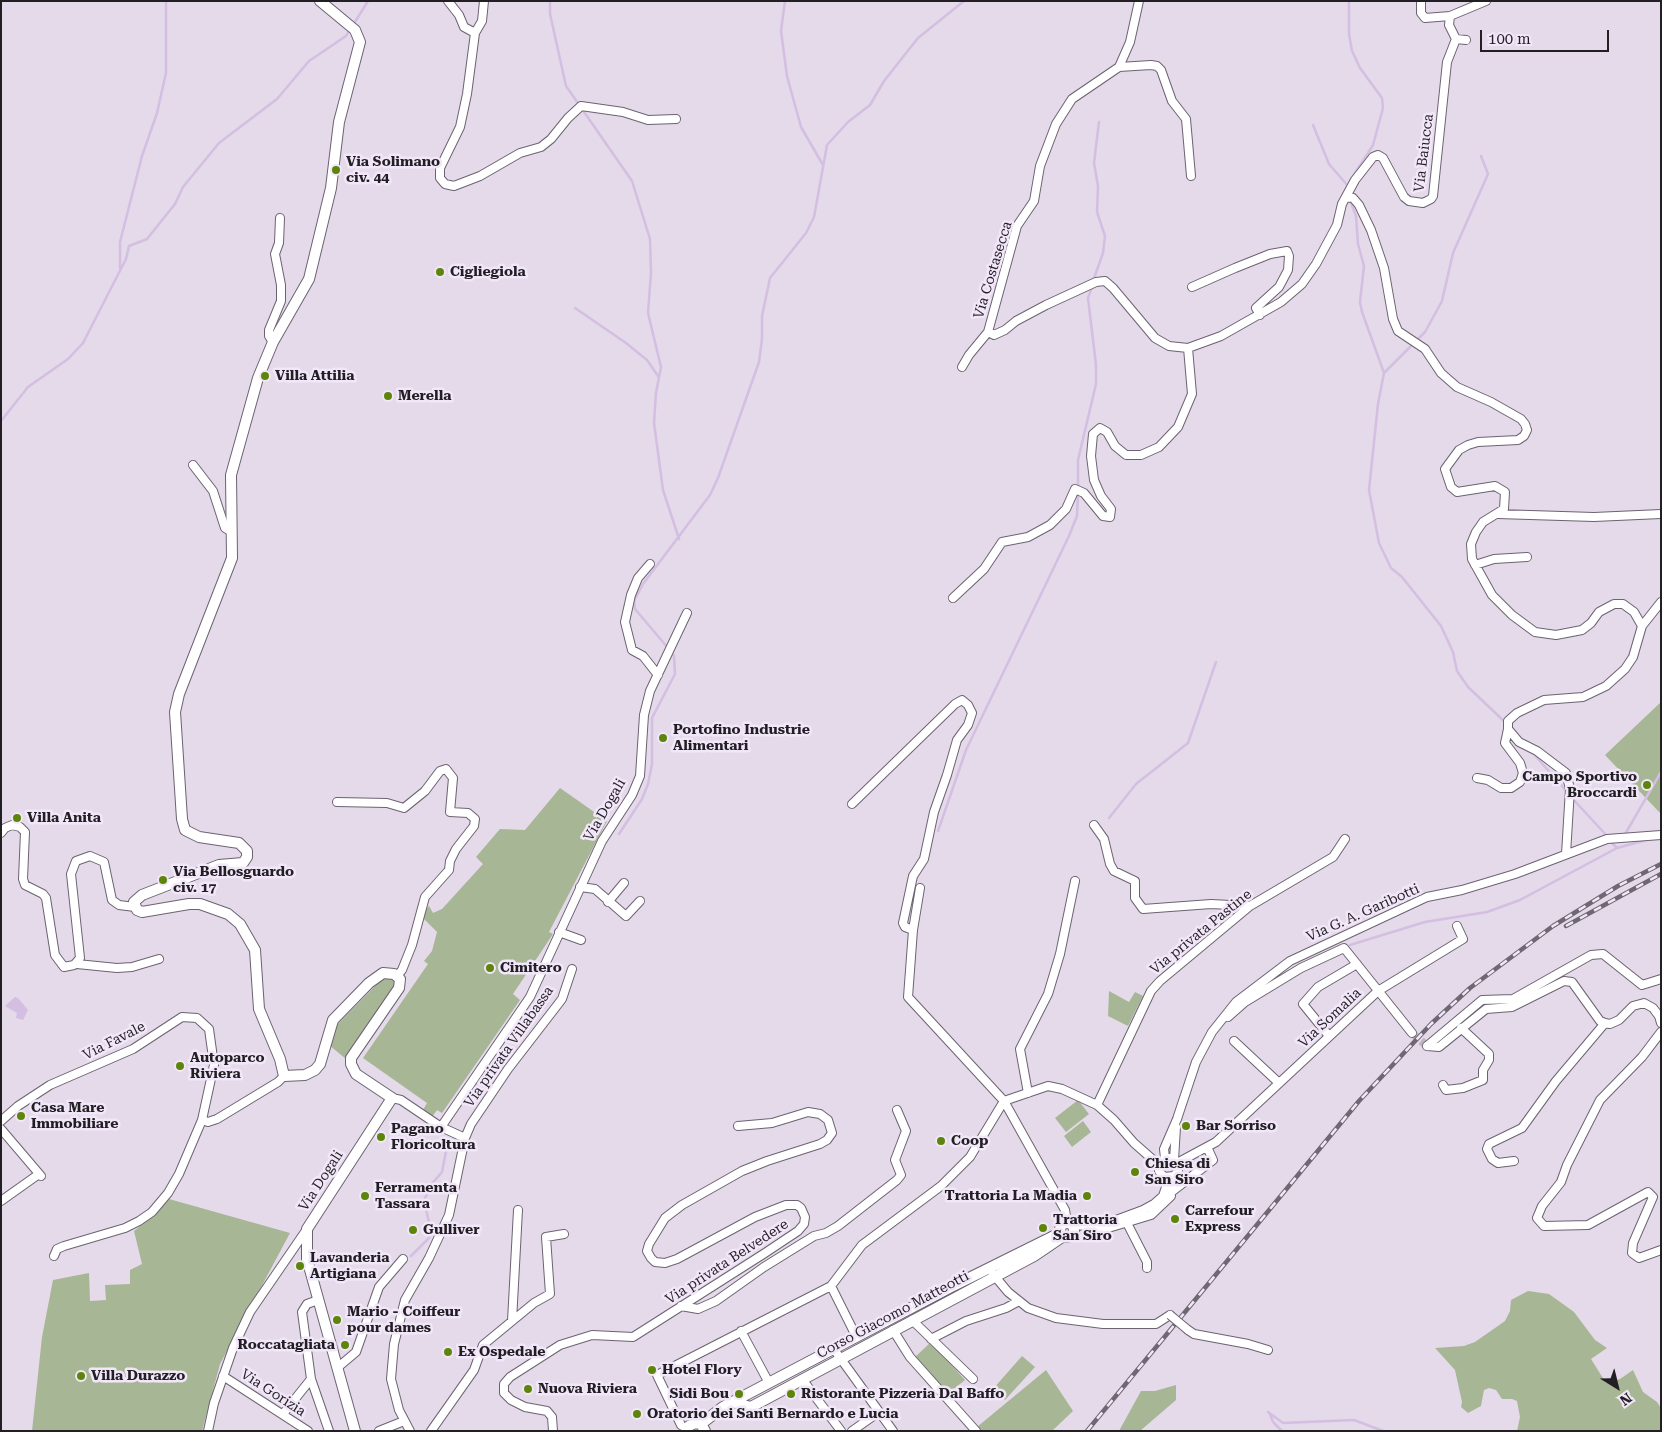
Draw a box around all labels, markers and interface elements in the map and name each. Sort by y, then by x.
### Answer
scale bar [1482,20,1611,52]
text: 100 m [1488,30,1531,48]
street label: Via Baiucca [1411,113,1437,193]
place label: Via Solimano civ. 44 [346,154,440,186]
marker: Via Solimano civ. 44 [330,164,342,176]
street label: Via Costasecca [970,219,1016,321]
place label: Cigliegiola [450,264,526,280]
marker: Cigliegiola [434,266,446,278]
place label: Villa Attilia [275,368,354,384]
marker: Villa Attilia [259,370,271,382]
place label: Merella [398,388,451,404]
marker: Merella [382,390,394,402]
place label: Portofino Industrie Alimentari [673,722,810,754]
marker: Portofino Industrie Alimentari [657,732,669,744]
place label: Campo Sportivo Broccardi [1522,769,1637,802]
street label: Via Dogali [580,776,630,844]
marker: Campo Sportivo Broccardi [1641,779,1653,791]
place label: Villa Anita [27,810,101,826]
marker: Villa Anita [11,812,23,824]
place label: Via Bellosguardo civ. 17 [173,864,294,896]
marker: Via Bellosguardo civ. 17 [157,874,169,886]
street label: Via G. A. Garibotti [1304,881,1422,945]
street label: Via privata Pastine [1147,886,1255,978]
place label: Cimitero [500,960,562,976]
marker: Cimitero [484,962,496,974]
street label: Via privata Villabassa [461,983,557,1111]
street label: Via Somalia [1295,985,1365,1051]
street label: Via Favale [80,1018,148,1064]
place label: Autoparco Riviera [190,1050,265,1082]
marker: Autoparco Riviera [174,1060,186,1072]
place label: Casa Mare Immobiliare [31,1100,119,1132]
marker: Casa Mare Immobiliare [15,1110,27,1122]
place label: Bar Sorriso [1196,1118,1276,1134]
marker: Bar Sorriso [1180,1120,1192,1132]
place label: Pagano Floricoltura [391,1121,476,1154]
marker: Pagano Floricoltura [375,1131,387,1143]
place label: Coop [951,1133,988,1149]
marker: Coop [935,1135,947,1147]
street label: Via Dogali [295,1148,347,1214]
place label: Chiesa di San Siro [1145,1156,1210,1188]
marker: Chiesa di San Siro [1129,1166,1141,1178]
place label: Ferramenta Tassara [375,1180,457,1212]
place label: Trattoria La Madia [944,1188,1077,1204]
marker: Ferramenta Tassara [359,1190,371,1202]
marker: Trattoria La Madia [1081,1190,1093,1202]
place label: Carrefour Express [1185,1203,1254,1236]
place label: Trattoria San Siro [1053,1212,1117,1244]
marker: Carrefour Express [1169,1213,1181,1225]
street label: Via privata Belvedere [662,1216,792,1308]
place label: Gulliver [423,1222,480,1238]
marker: Trattoria San Siro [1037,1222,1049,1234]
marker: Gulliver [407,1224,419,1236]
place label: Lavanderia Artigiana [310,1250,389,1282]
marker: Lavanderia Artigiana [294,1260,306,1272]
street label: Corso Giacomo Matteotti [814,1268,972,1362]
place label: Mario - Coiffeur pour dames [347,1304,460,1336]
marker: Mario - Coiffeur pour dames [331,1314,343,1326]
place label: Roccatagliata [238,1337,335,1353]
marker: Roccatagliata [339,1339,351,1351]
place label: Ex Ospedale [458,1344,545,1360]
marker: Ex Ospedale [442,1346,454,1358]
place label: Hotel Flory [662,1362,742,1378]
north arrow [1592,1362,1642,1412]
marker: Hotel Flory [646,1364,658,1376]
street label: Via Gorizia [237,1366,309,1420]
place label: Villa Durazzo [91,1368,185,1384]
marker: Villa Durazzo [75,1370,87,1382]
place label: Nuova Riviera [538,1381,637,1397]
marker: Nuova Riviera [522,1383,534,1395]
place label: Sidi Bou [670,1386,729,1402]
place label: Ristorante Pizzeria Dal Baffo [801,1386,1004,1402]
marker: Sidi Bou [733,1388,745,1400]
marker: Ristorante Pizzeria Dal Baffo [785,1388,797,1400]
text: N [1617,1389,1635,1409]
place label: Oratorio dei Santi Bernardo e Lucia [647,1406,898,1422]
marker: Oratorio dei Santi Bernardo e Lucia [631,1408,643,1420]

